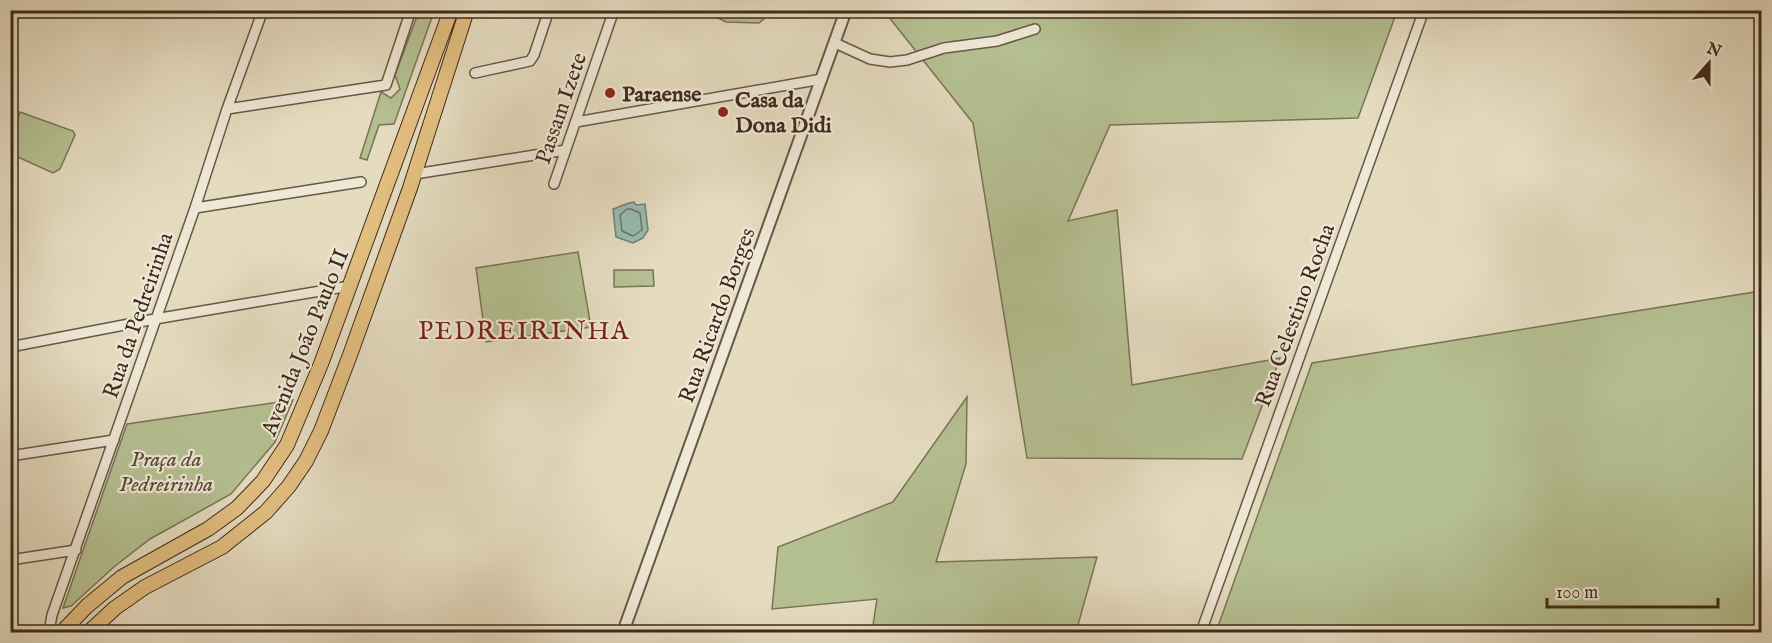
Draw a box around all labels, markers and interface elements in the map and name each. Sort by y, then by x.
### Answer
north arrow [1679,33,1739,93]
text: N [1703,39,1724,63]
street label: Passam Izete [530,49,594,168]
place label: Paraense [622,81,701,109]
marker: Paraense [603,86,617,100]
place label: Casa da Dona Didi [735,87,832,140]
marker: Casa da Dona Didi [716,105,730,119]
street label: Rua Celestino Rocha [1250,220,1342,411]
street label: Rua Ricardo Borges [673,224,763,407]
street label: Rua da Pedreirinha [97,229,181,402]
street label: Avenida João Paulo II [255,245,356,441]
district label: PEDREIRINHA [418,315,630,348]
park label: Praça da Pedreirinha [119,446,213,499]
scale bar [1547,571,1718,609]
text: 100 m [1556,582,1598,605]

